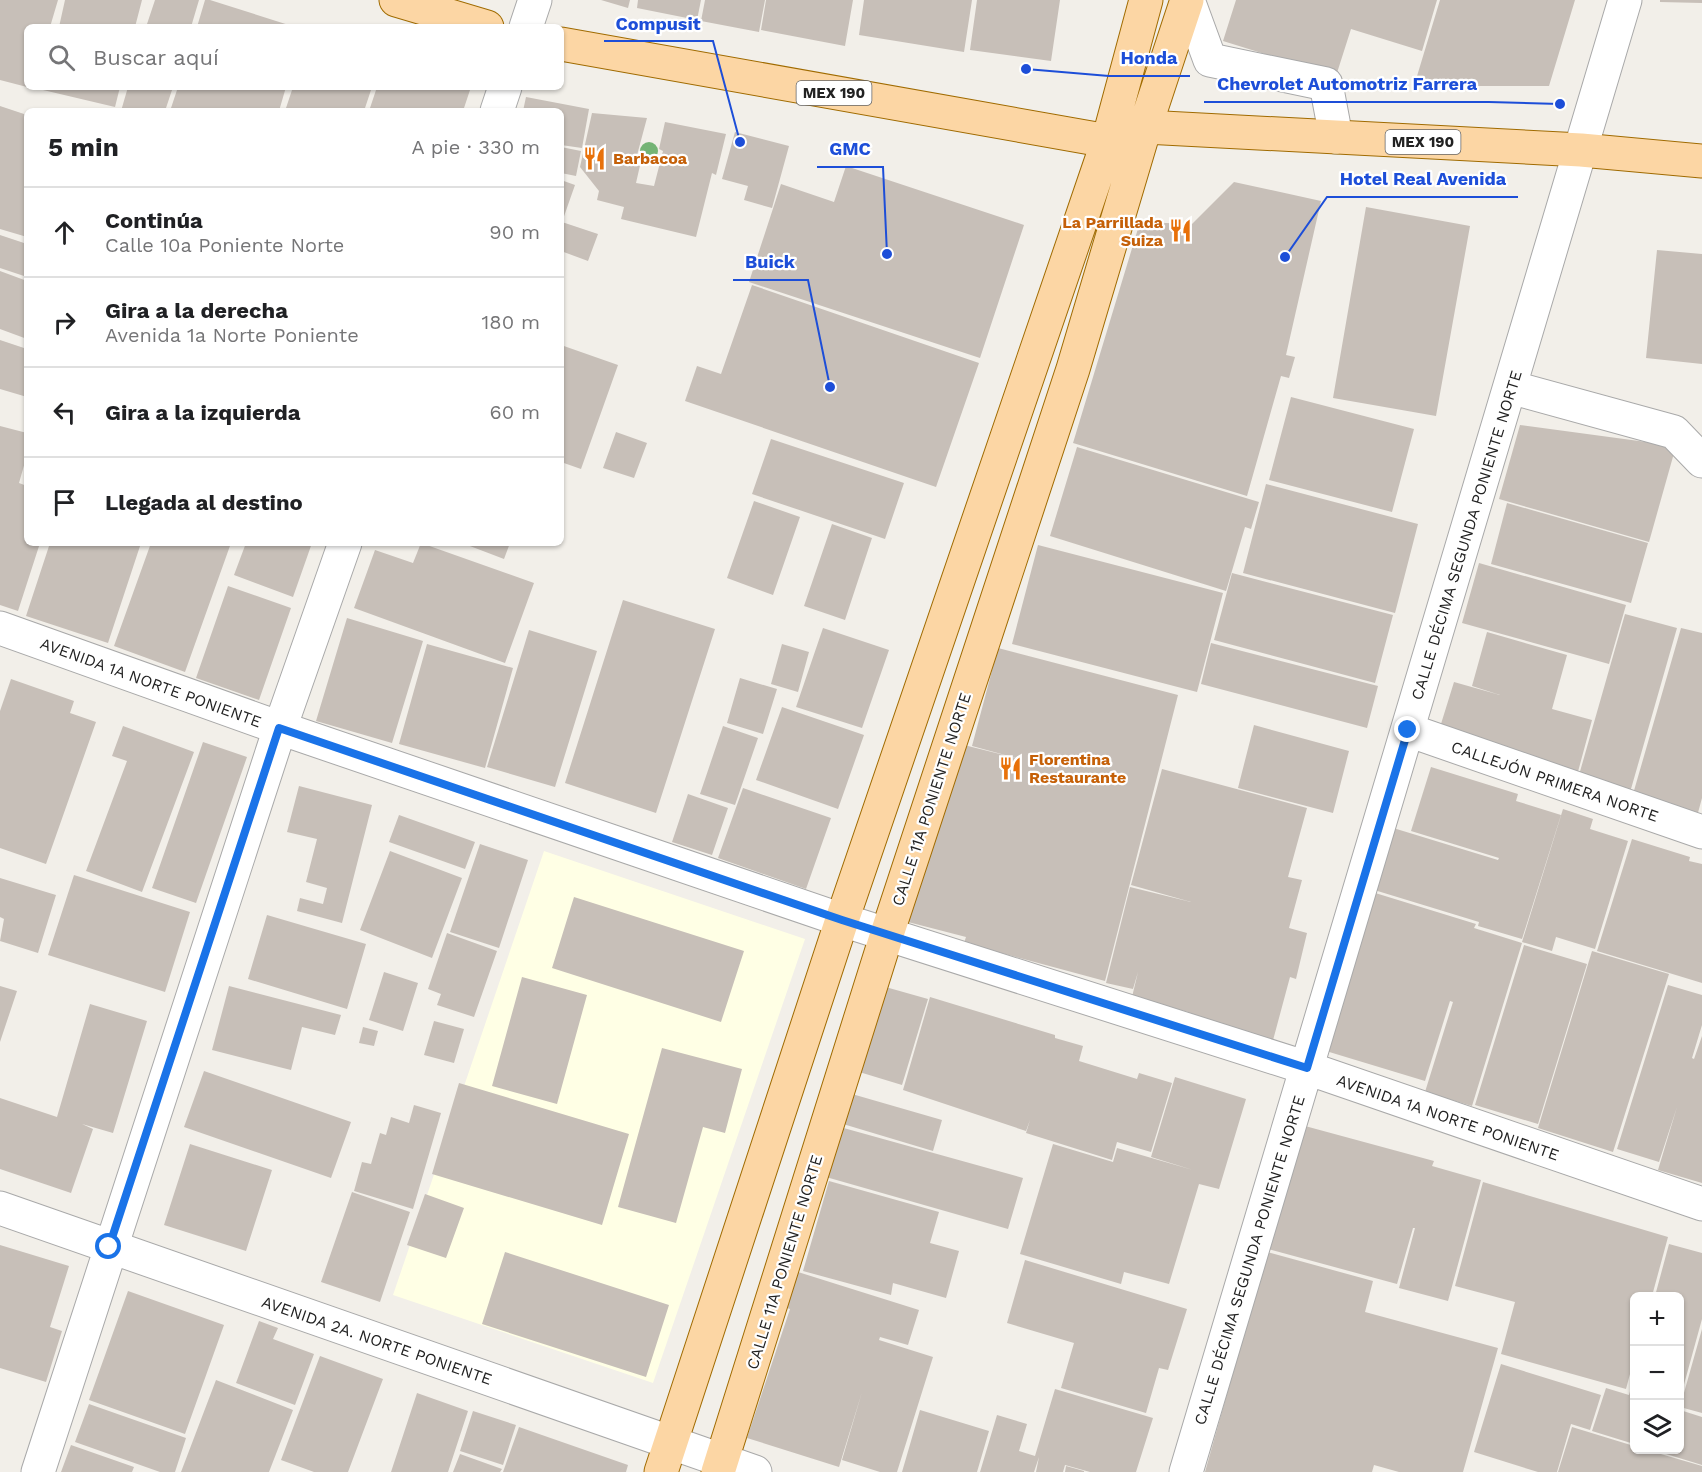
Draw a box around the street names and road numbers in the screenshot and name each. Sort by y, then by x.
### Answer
road number: MEX 190 [796,81,872,105]
road number: MEX 190 [1386,130,1460,154]
street label: CALLE DÉCIMA SEGUNDA PONIENTE NORTE [1407,368,1526,702]
street label: AVENIDA 1A NORTE PONIENTE [38,634,264,731]
street label: CALLE 11A PONIENTE NORTE [888,690,975,908]
street label: CALLEJÓN PRIMERA NORTE [1449,737,1661,826]
street label: AVENIDA 1A NORTE PONIENTE [1334,1070,1562,1165]
street label: CALLE DÉCIMA SEGUNDA PONIENTE NORTE [1190,1093,1309,1427]
street label: CALLE 11A PONIENTE NORTE [743,1153,826,1372]
street label: AVENIDA 2A. NORTE PONIENTE [259,1292,495,1389]

